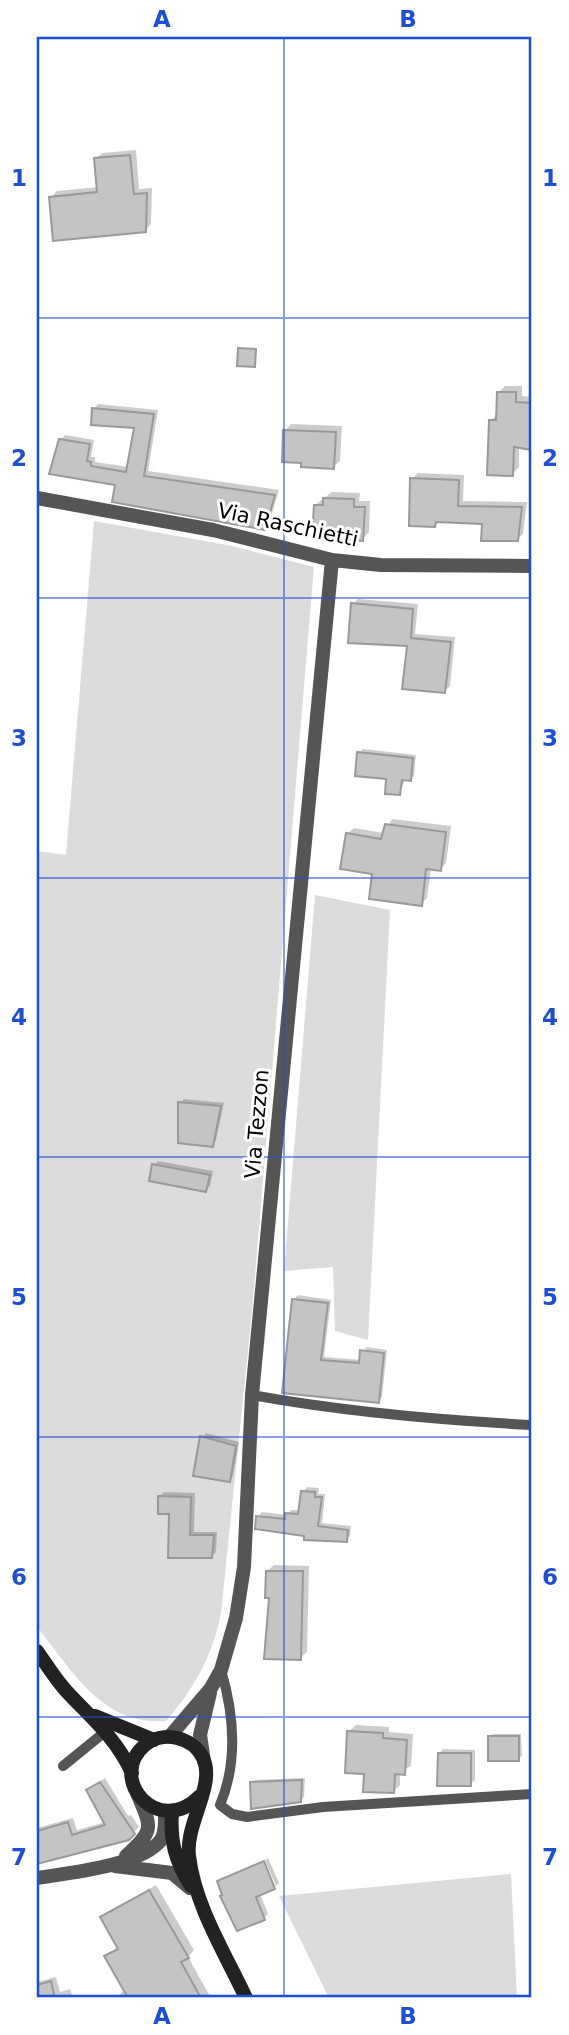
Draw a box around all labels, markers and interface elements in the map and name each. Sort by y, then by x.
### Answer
text: A [153,6,171,32]
text: B [399,6,417,32]
text: 1 [11,165,27,191]
text: 1 [542,165,558,191]
text: 2 [11,445,27,471]
text: 2 [542,445,558,471]
street label: Via Raschietti [215,498,361,552]
text: 3 [11,725,27,751]
text: 3 [542,725,558,751]
text: 4 [11,1004,27,1030]
text: 4 [542,1004,558,1030]
street label: Via Tezzon [240,1068,274,1180]
text: 5 [11,1284,27,1310]
text: 5 [542,1284,558,1310]
text: 6 [11,1564,27,1590]
text: 6 [542,1564,558,1590]
text: 7 [11,1844,27,1870]
text: 7 [542,1844,558,1870]
text: A [153,2003,171,2029]
text: B [399,2003,417,2029]

